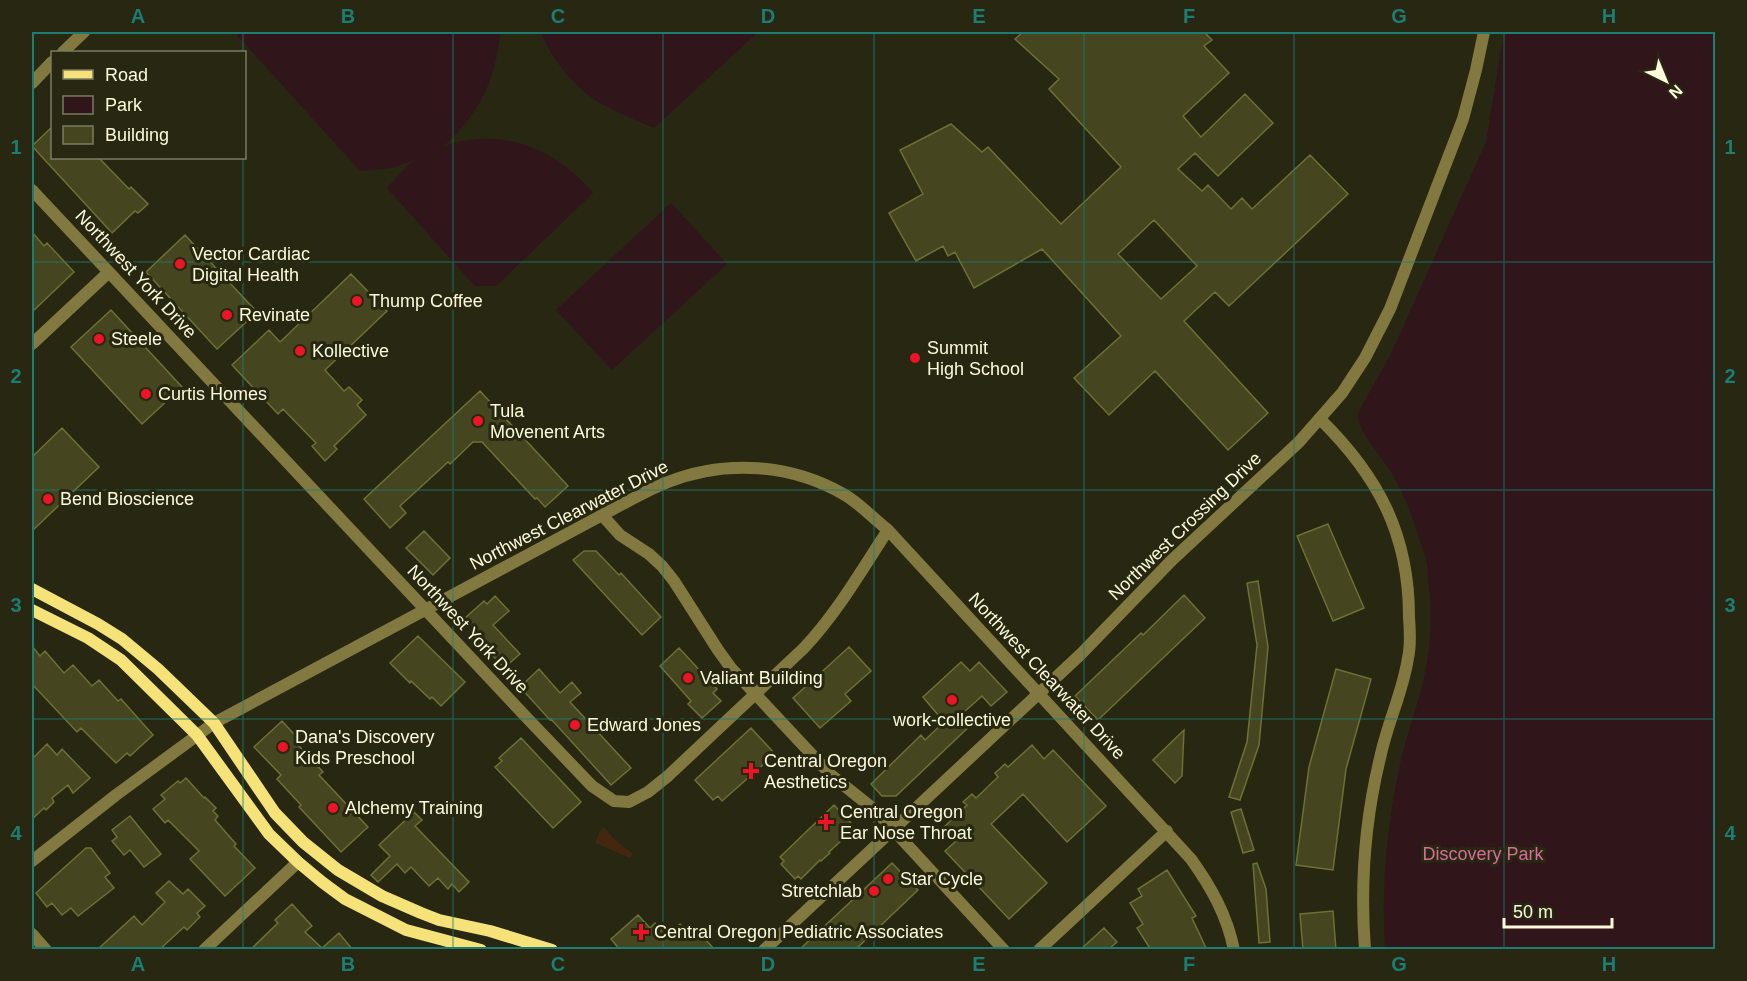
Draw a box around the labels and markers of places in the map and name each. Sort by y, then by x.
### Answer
place label: Vector Cardiac Digital Health [192,244,310,285]
marker: Vector Cardiac Digital Health [173,257,187,271]
place label: Thump Coffee [369,291,483,311]
marker: Thump Coffee [350,294,364,308]
place label: Revinate [239,305,310,325]
marker: Revinate [220,308,234,322]
place label: Steele [111,329,162,349]
marker: Steele [92,332,106,346]
place label: Summit High School [927,338,1024,379]
place label: Kollective [312,341,389,361]
marker: Kollective [293,344,307,358]
marker: Summit High School [908,351,922,365]
place label: Curtis Homes [158,384,267,404]
marker: Curtis Homes [139,387,153,401]
place label: Tula Movenent Arts [490,401,605,442]
marker: Tula Movenent Arts [471,414,485,428]
place label: Bend Bioscience [60,489,194,509]
marker: Bend Bioscience [41,492,55,506]
place label: Valiant Building [700,668,823,688]
marker: Valiant Building [681,671,695,685]
marker: work-collective [945,693,959,707]
place label: work-collective [892,710,1011,730]
place label: Edward Jones [587,715,701,735]
marker: Edward Jones [568,718,582,732]
place label: Dana's Discovery Kids Preschool [295,727,434,768]
marker: Dana's Discovery Kids Preschool [276,740,290,754]
place label: Central Oregon Aesthetics [764,751,887,792]
marker: Central Oregon Aesthetics [742,762,760,780]
place label: Alchemy Training [345,798,483,818]
marker: Alchemy Training [326,801,340,815]
place label: Central Oregon Ear Nose Throat [840,802,972,843]
marker: Central Oregon Ear Nose Throat [817,813,835,831]
place label: Star Cycle [900,869,983,889]
marker: Star Cycle [881,872,895,886]
place label: Stretchlab [781,881,862,901]
marker: Stretchlab [867,884,881,898]
place label: Central Oregon Pediatric Associates [654,922,943,942]
marker: Central Oregon Pediatric Associates [632,923,650,941]

